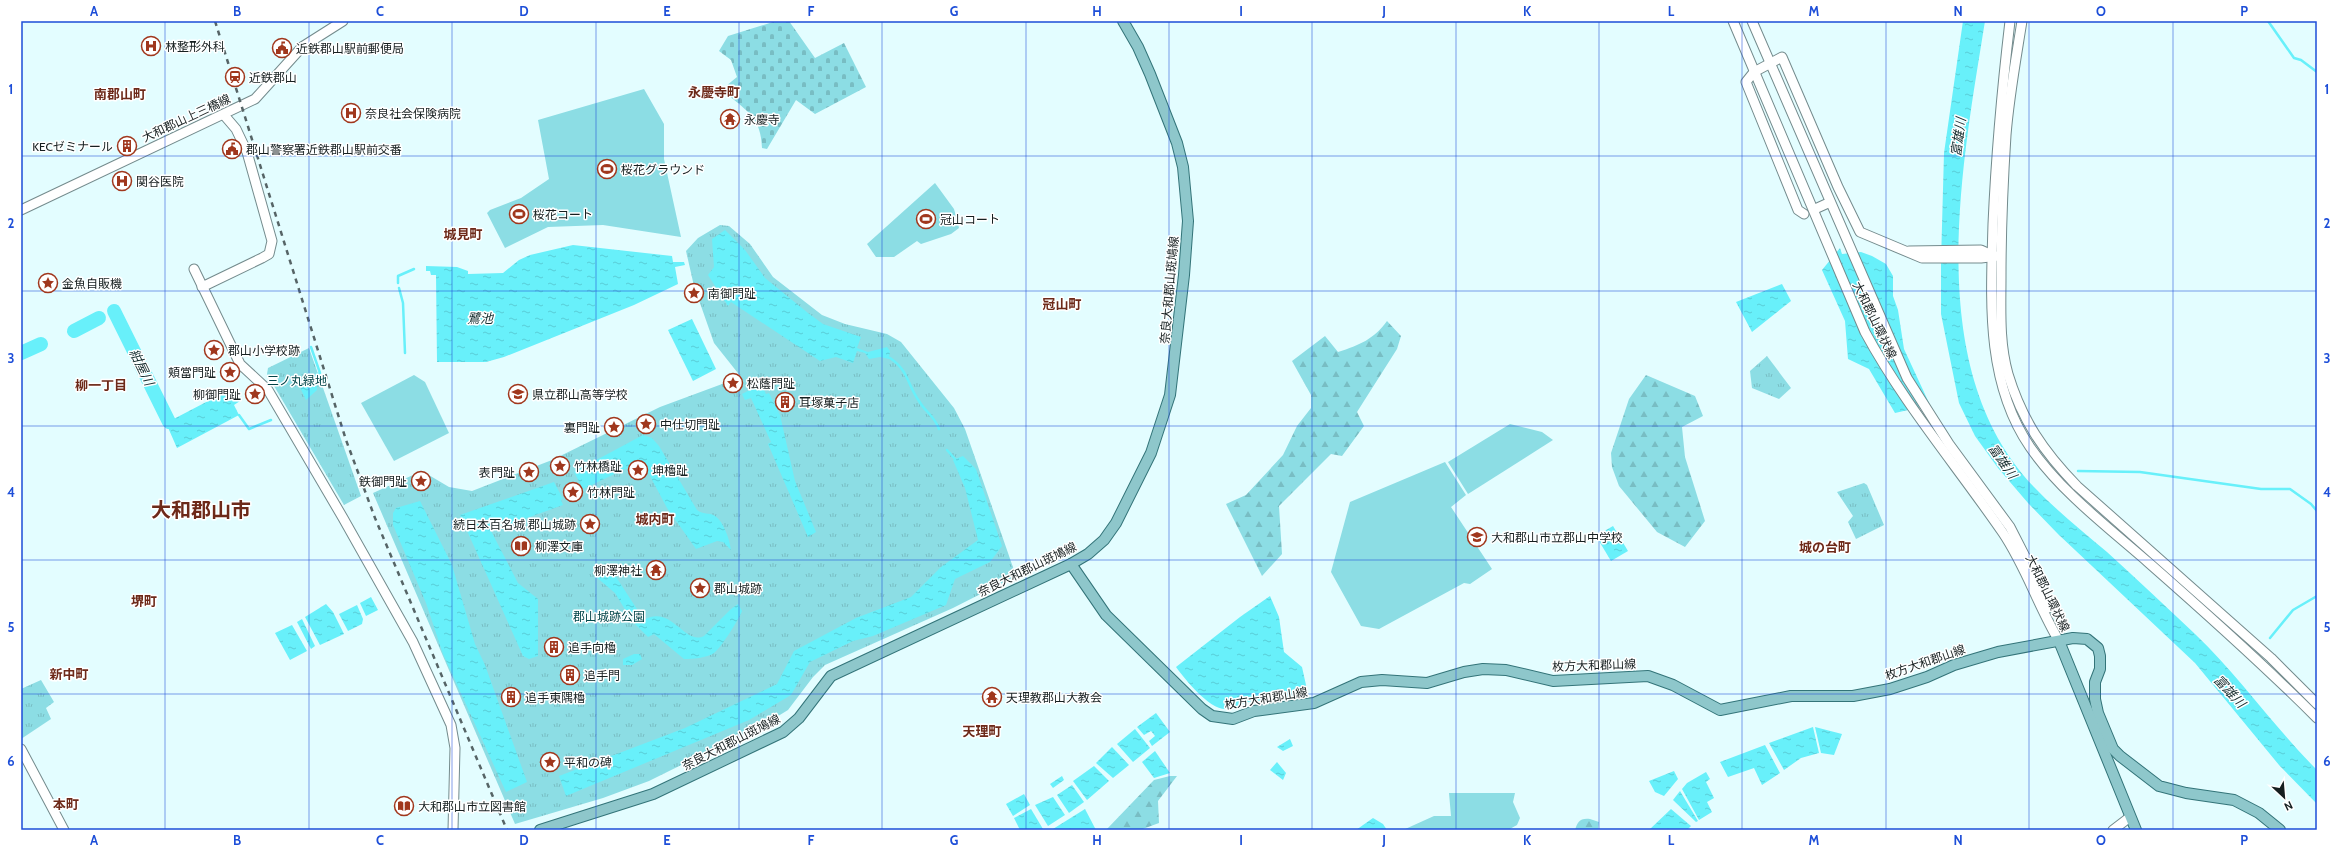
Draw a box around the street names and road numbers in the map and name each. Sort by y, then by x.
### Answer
street label: 大和郡山上三橋線 [139,91,233,145]
street label: 奈良大和郡山斑鳩線 [1157,236,1181,344]
street label: 大和郡山環状線 [1850,279,1900,361]
street label: 奈良大和郡山斑鳩線 [975,539,1079,599]
street label: 大和郡山環状線 [2023,552,2073,634]
street label: 枚方大和郡山線 [1883,641,1967,683]
street label: 枚方大和郡山線 [1552,656,1636,674]
street label: 枚方大和郡山線 [1223,684,1309,712]
street label: 奈良大和郡山斑鳩線 [679,711,783,773]

